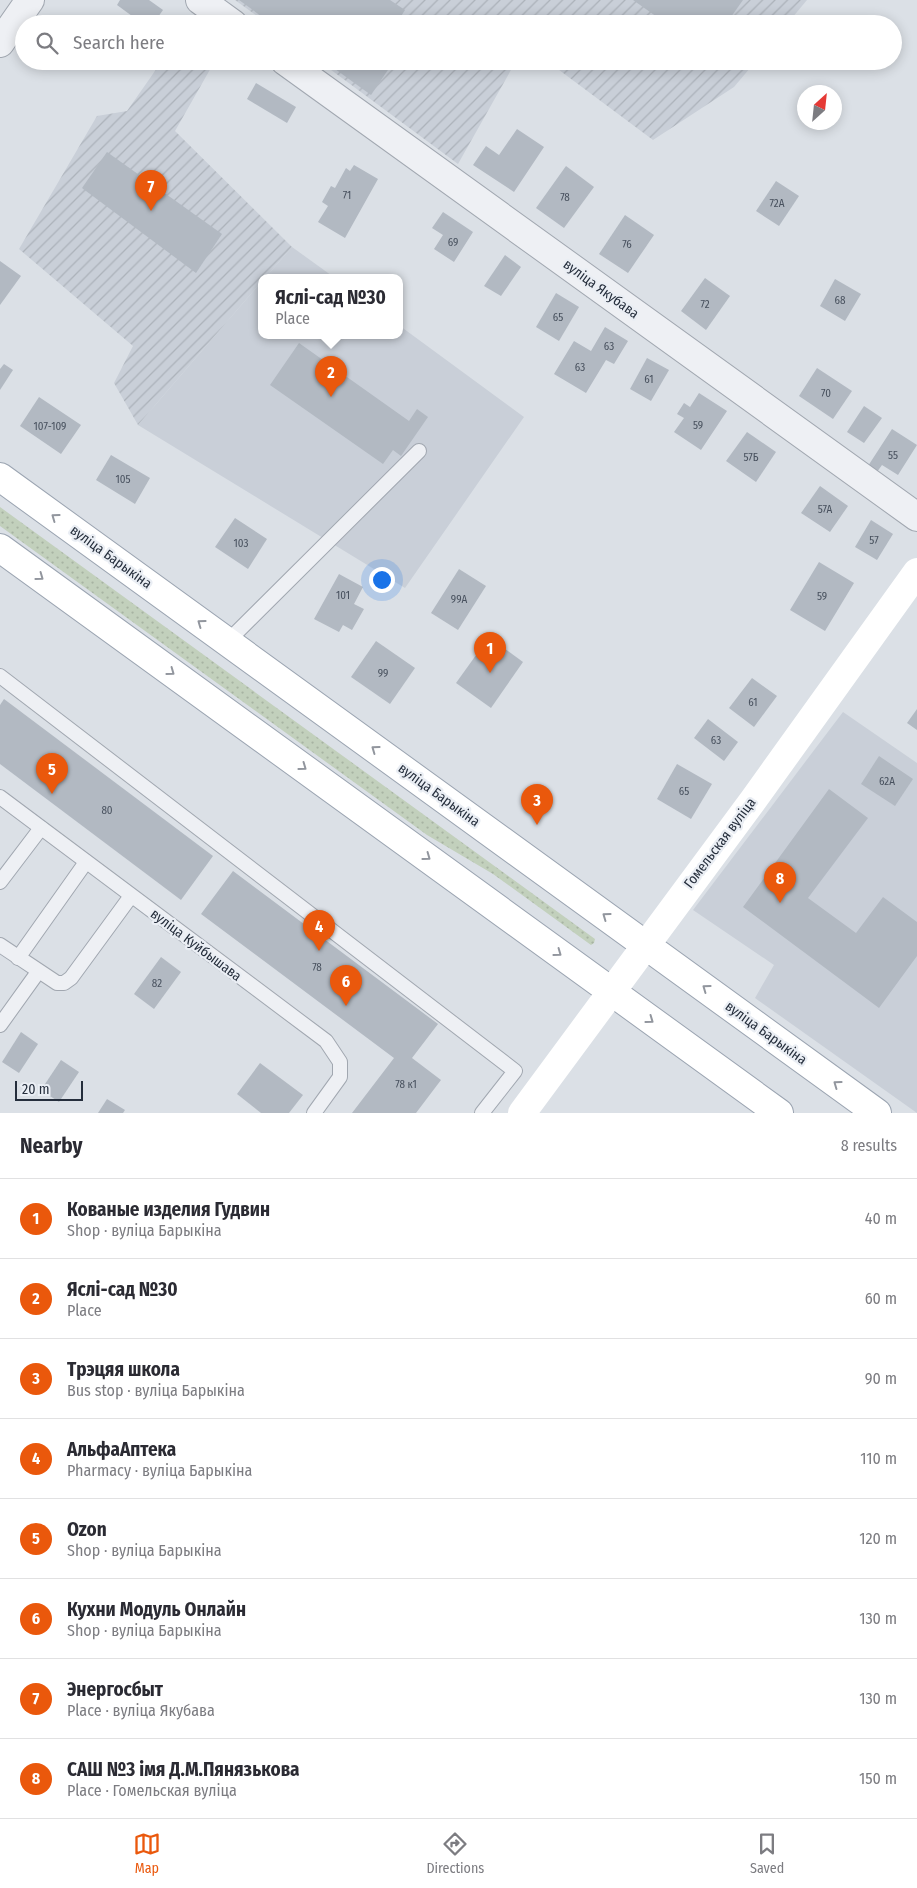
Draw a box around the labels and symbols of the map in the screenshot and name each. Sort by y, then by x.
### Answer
north arrow [797,85,842,130]
pin: 7 [135,170,167,211]
house number: 71 [343,189,351,202]
house number: 78 [560,191,570,204]
house number: 72А [770,197,785,210]
house number: 69 [448,236,458,249]
house number: 76 [622,238,632,251]
street label: вуліца Якубава [560,256,642,322]
house number: 68 [835,294,846,307]
house number: 72 [700,298,710,311]
house number: 65 [553,311,563,324]
house number: 63 [604,340,614,353]
pin: 2 [315,356,347,397]
house number: 63 [575,361,585,374]
house number: 61 [644,373,654,386]
house number: 70 [821,387,831,400]
house number: 59 [693,419,703,432]
house number: 107-109 [34,420,66,433]
house number: 55 [888,449,898,462]
house number: 57Б [743,451,759,464]
house number: 105 [115,473,131,486]
house number: 57А [818,503,833,516]
one-way arrow [51,514,61,523]
street label: вуліца Барыкіна [67,522,155,592]
house number: 57 [869,534,879,547]
house number: 103 [234,537,248,550]
your location [369,567,395,593]
one-way arrow [34,571,43,580]
house number: 101 [336,589,350,602]
house number: 59 [817,590,827,603]
house number: 99А [451,593,467,606]
one-way arrow [197,620,207,629]
pin: 1 [474,632,506,673]
one-way arrow [165,666,175,675]
house number: 99 [378,667,388,680]
house number: 61 [748,696,758,709]
house number: 63 [711,734,721,747]
one-way arrow [371,746,381,755]
pin: 5 [36,753,68,794]
street label: вуліца Барыкіна [395,760,483,830]
one-way arrow [297,761,307,770]
house number: 62А [879,775,895,788]
pin: 3 [521,784,553,825]
house number: 65 [679,785,689,798]
street label: Гомельская вуліца [680,794,760,892]
house number: 80 [101,804,113,817]
one-way arrow [421,851,430,859]
pin: 8 [764,862,796,903]
street label: вуліца Куйбышава [147,905,245,985]
pin: 4 [303,910,335,951]
one-way arrow [602,913,612,922]
one-way arrow [552,947,562,956]
house number: 78 [312,961,322,974]
pin: 6 [330,965,362,1006]
house number: 82 [152,977,162,990]
one-way arrow [703,986,712,994]
street label: вуліца Барыкіна [722,998,810,1068]
one-way arrow [644,1014,654,1023]
scale bar [15,1078,82,1101]
house number: 78 к1 [395,1078,417,1091]
one-way arrow [833,1081,843,1090]

